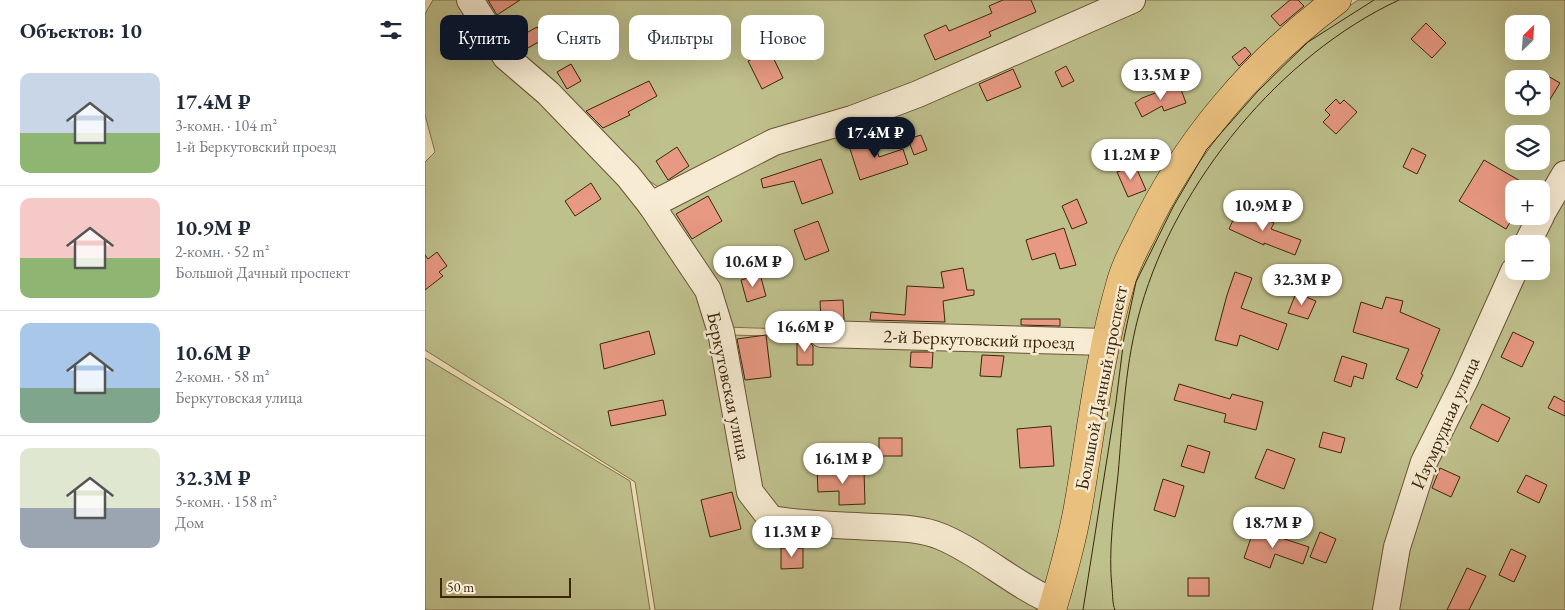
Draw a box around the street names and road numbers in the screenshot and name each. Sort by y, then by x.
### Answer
street label: Большой Дачный проспект [1069,284,1133,492]
street label: Беркутовская улица [701,309,757,463]
street label: 2-й Беркутовский проезд [883,323,1075,355]
street label: Изумрудная улица [1405,352,1486,493]

